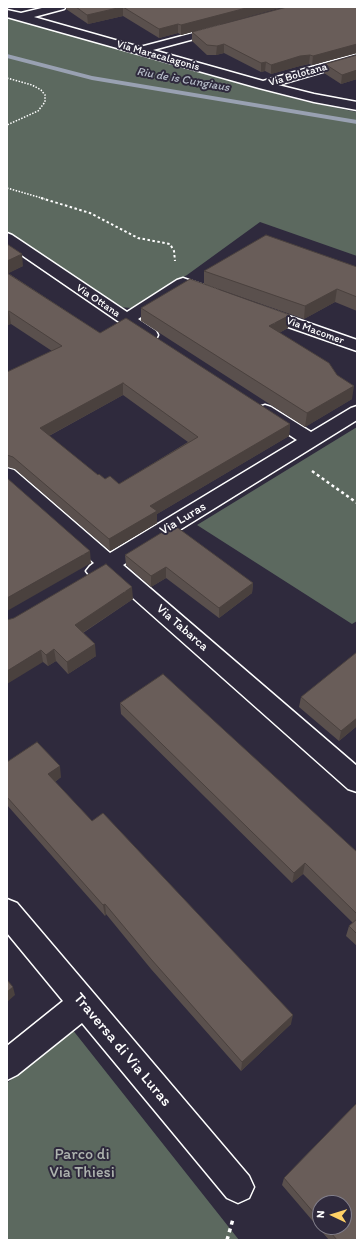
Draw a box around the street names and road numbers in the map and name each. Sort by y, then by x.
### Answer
street label: Via Maracalagonis [115,38,201,74]
street label: Via Bolotana [267,60,329,90]
street label: Via Ottana [73,281,123,321]
street label: Via Macomer [284,314,346,348]
street label: Via Luras [157,499,209,539]
street label: Via Tabarca [153,601,211,655]
street label: Traversa di Via Luras [69,989,175,1111]

